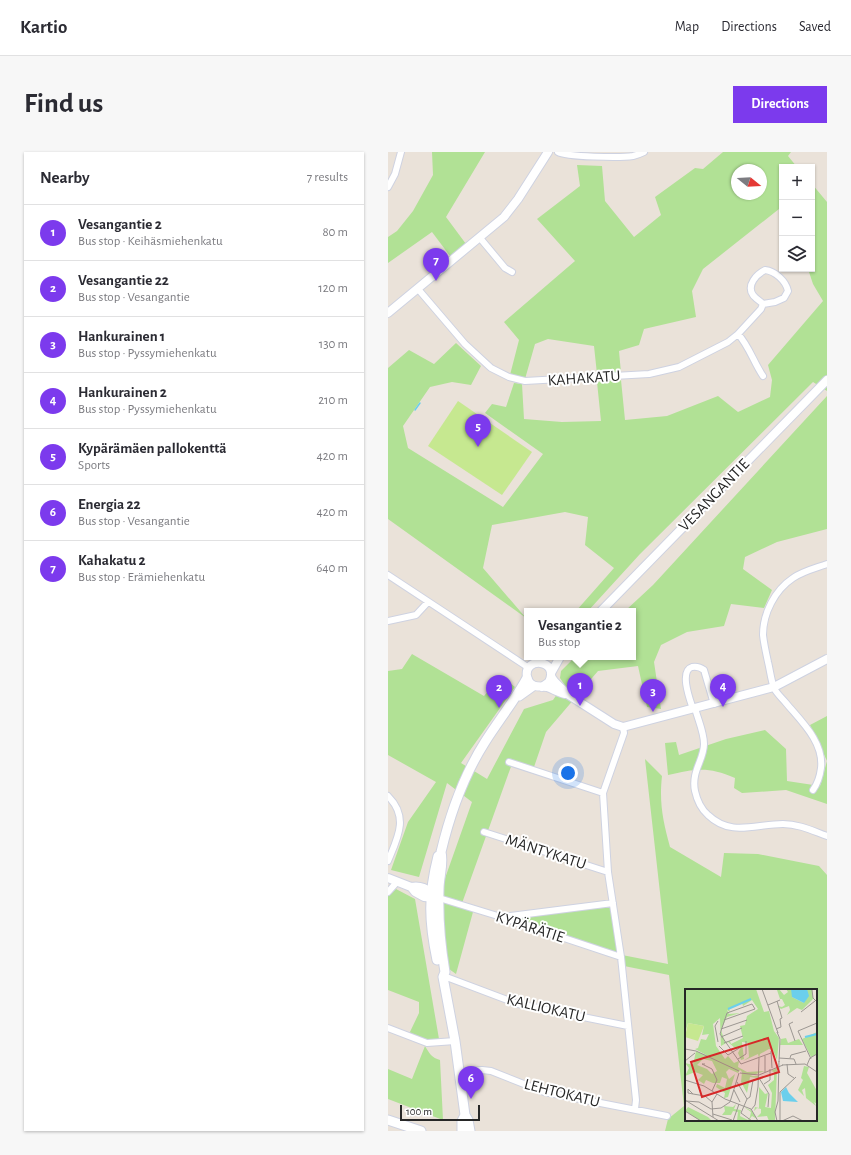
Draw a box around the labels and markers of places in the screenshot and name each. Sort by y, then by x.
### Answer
pin: 7 [423,248,449,281]
pin: 5 [465,414,491,447]
pin: 1 [567,673,593,706]
pin: 4 [710,674,736,707]
pin: 2 [486,675,512,708]
pin: 3 [640,679,666,712]
pin: 6 [458,1066,484,1099]

